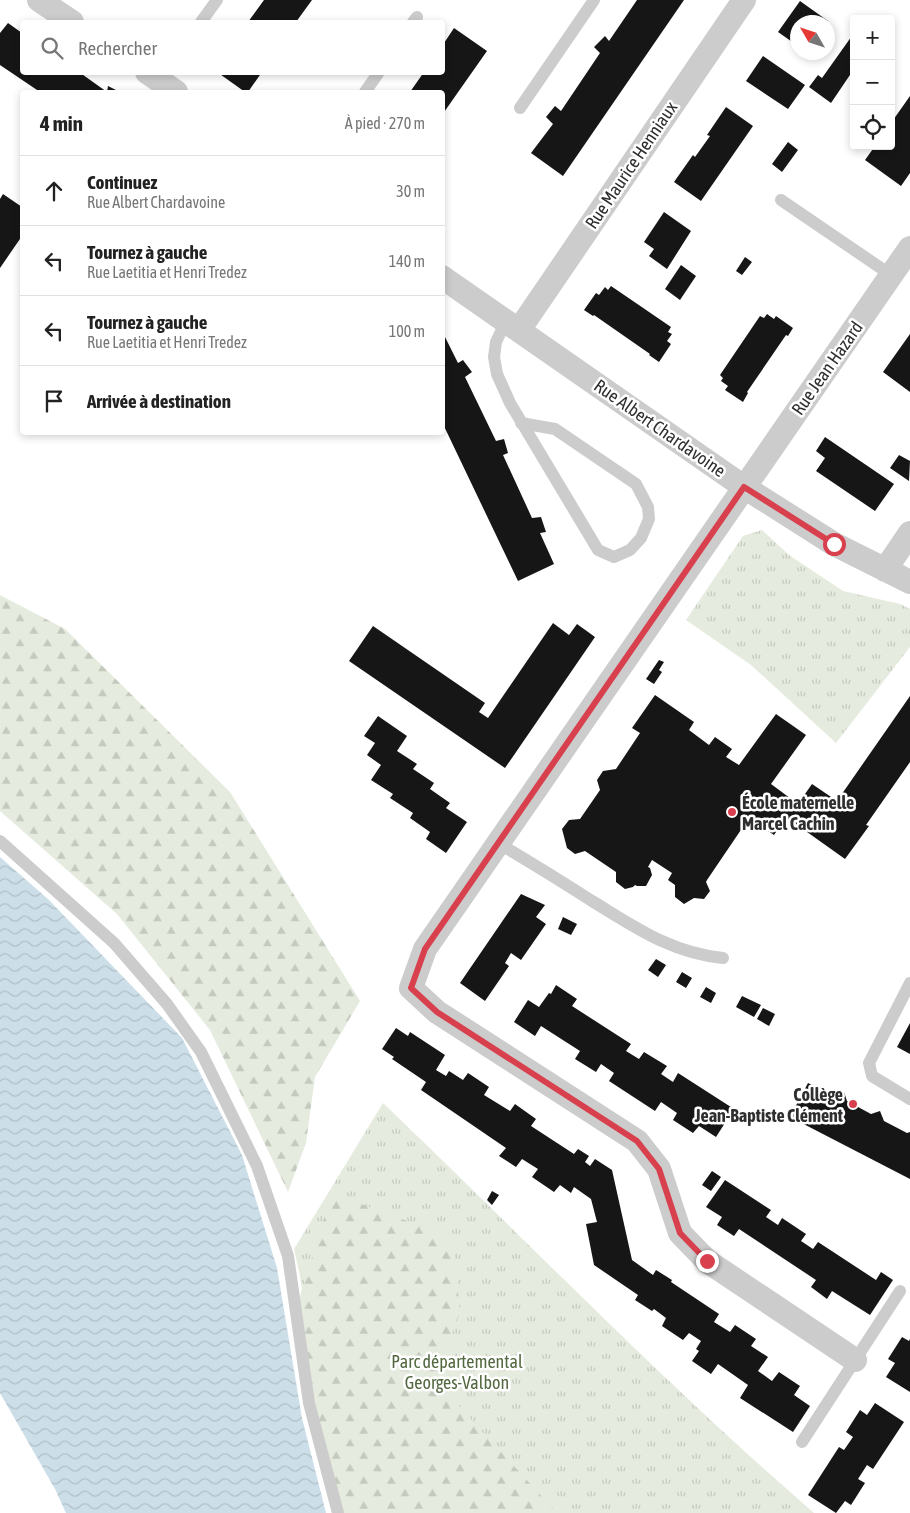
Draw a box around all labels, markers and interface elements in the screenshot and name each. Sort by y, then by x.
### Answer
north arrow [790,15,835,60]
map controls [850,15,895,150]
button: + [850,15,895,60]
search box [20,20,445,75]
icon: search [38,34,66,62]
text: Rechercher [78,37,157,59]
button: − [850,60,895,105]
street label: Rue Maurice Henniaux [581,97,681,233]
button: locate [850,105,895,150]
text: 4 min [40,111,83,135]
text: À pied · 270 m [345,114,425,132]
text: Continuez [87,171,157,193]
icon: ahead [40,177,68,205]
text: 30 m [396,182,425,200]
text: Rue Albert Chardavoine [87,193,225,211]
text: Tournez à gauche [87,241,207,263]
icon: left [40,247,68,275]
text: 140 m [389,252,425,270]
text: Rue Laetitia et Henri Tredez [87,263,247,281]
text: Tournez à gauche [87,311,207,333]
icon: left [40,317,68,345]
street label: Rue Jean Hazard [787,317,867,419]
text: 100 m [389,322,425,340]
text: Rue Laetitia et Henri Tredez [87,333,247,351]
street label: Rue Albert Chardavoine [590,375,730,481]
icon: arrive [40,387,68,415]
text: Arrivée à destination [87,390,231,412]
route start [823,533,846,556]
place label: École maternelle Marcel Cachin [742,792,854,834]
marker: École maternelle Marcel Cachin [726,806,738,818]
place label: Collège Jean-Baptiste Clément [694,1084,844,1126]
marker: Collège Jean-Baptiste Clément [847,1098,859,1110]
route end [696,1250,719,1273]
park label: Parc départemental Georges-Valbon [391,1351,523,1393]

